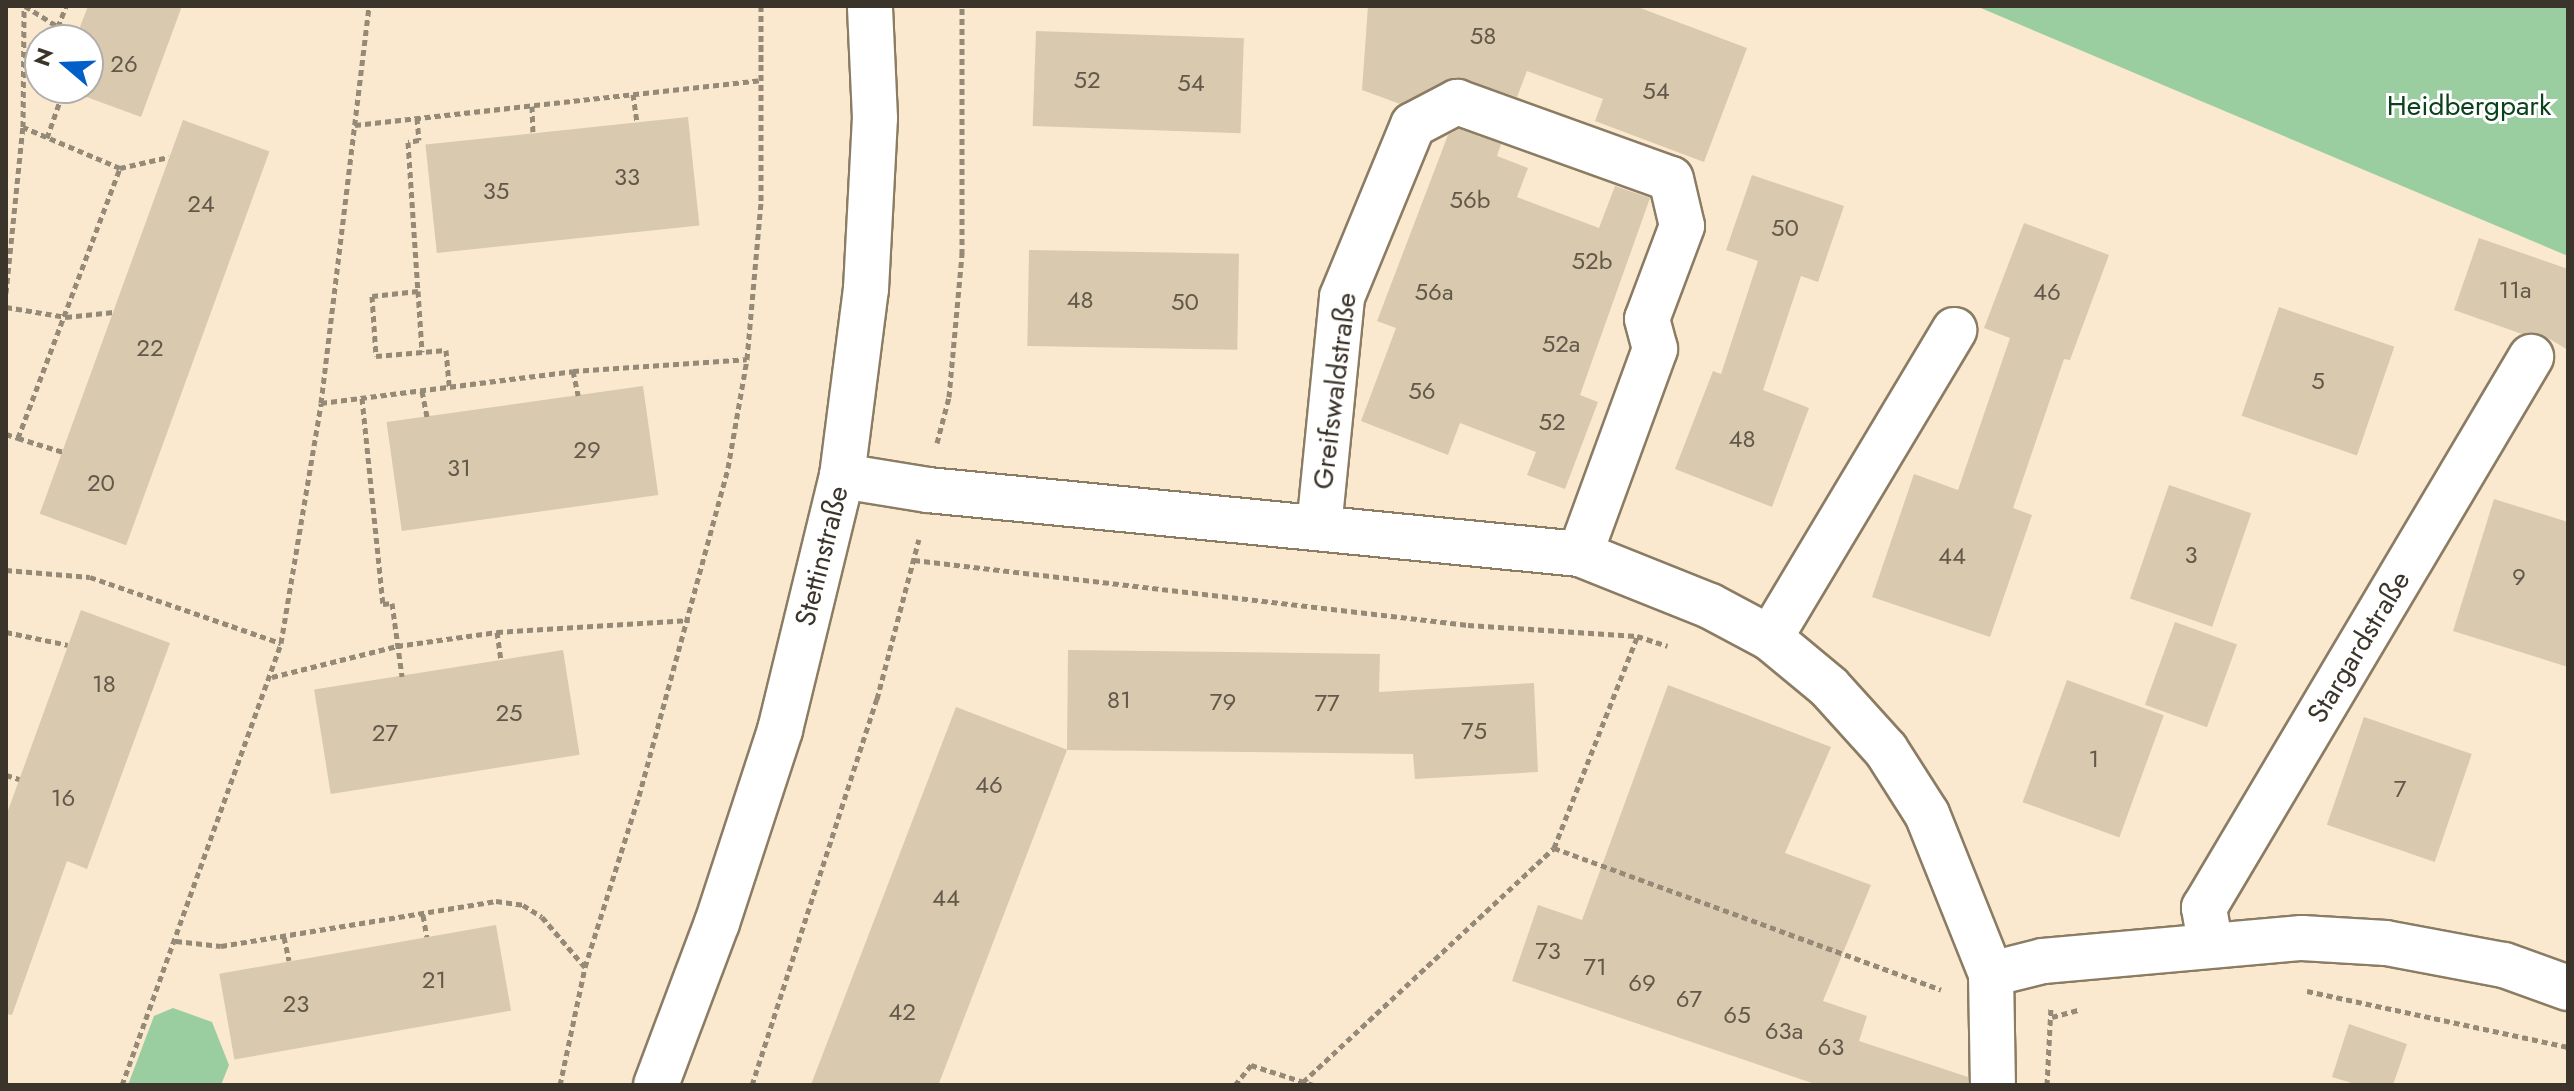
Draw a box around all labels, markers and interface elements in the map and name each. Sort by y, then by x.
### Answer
house number: 58 [1470,22,1496,50]
north arrow [24,24,104,104]
text: N [25,43,61,70]
house number: 26 [110,50,138,78]
house number: 52 [1073,66,1101,94]
house number: 54 [1177,69,1205,97]
house number: 54 [1642,77,1670,105]
park label: Heidbergpark [2387,89,2551,123]
house number: 33 [614,163,640,191]
house number: 35 [483,177,509,205]
house number: 56b [1449,186,1491,214]
house number: 24 [187,190,215,218]
house number: 50 [1771,214,1799,242]
house number: 52b [1572,247,1612,275]
house number: 11a [2498,276,2532,304]
house number: 56a [1415,278,1453,306]
house number: 46 [2033,278,2061,306]
house number: 48 [1066,286,1094,314]
house number: 50 [1171,288,1199,316]
street label: Greifswaldstraße [1306,291,1364,491]
house number: 52a [1542,330,1580,358]
house number: 22 [136,334,164,362]
house number: 5 [2311,367,2325,395]
house number: 56 [1408,377,1436,405]
house number: 52 [1538,408,1566,436]
house number: 48 [1728,425,1756,453]
house number: 29 [573,436,601,464]
house number: 31 [447,454,471,482]
house number: 20 [87,469,115,497]
street label: Stettinstraße [788,482,856,630]
house number: 3 [2184,541,2198,569]
house number: 44 [1938,542,1966,570]
house number: 9 [2512,563,2526,591]
street label: Stargardstraße [2301,565,2417,729]
house number: 18 [92,670,116,698]
house number: 81 [1107,686,1131,714]
house number: 79 [1210,688,1236,716]
house number: 77 [1314,689,1340,717]
house number: 25 [495,699,523,727]
house number: 75 [1461,717,1487,745]
house number: 27 [372,719,398,747]
house number: 1 [2089,745,2099,773]
house number: 46 [975,771,1003,799]
house number: 7 [2394,775,2406,803]
house number: 16 [51,784,75,812]
house number: 44 [932,884,960,912]
house number: 73 [1535,937,1561,965]
house number: 71 [1583,953,1607,981]
house number: 21 [422,966,446,994]
house number: 69 [1628,969,1656,997]
house number: 67 [1676,985,1702,1013]
house number: 23 [283,990,309,1018]
house number: 42 [888,998,916,1026]
house number: 65 [1723,1001,1751,1029]
house number: 63a [1765,1017,1803,1045]
house number: 63 [1818,1033,1844,1061]

